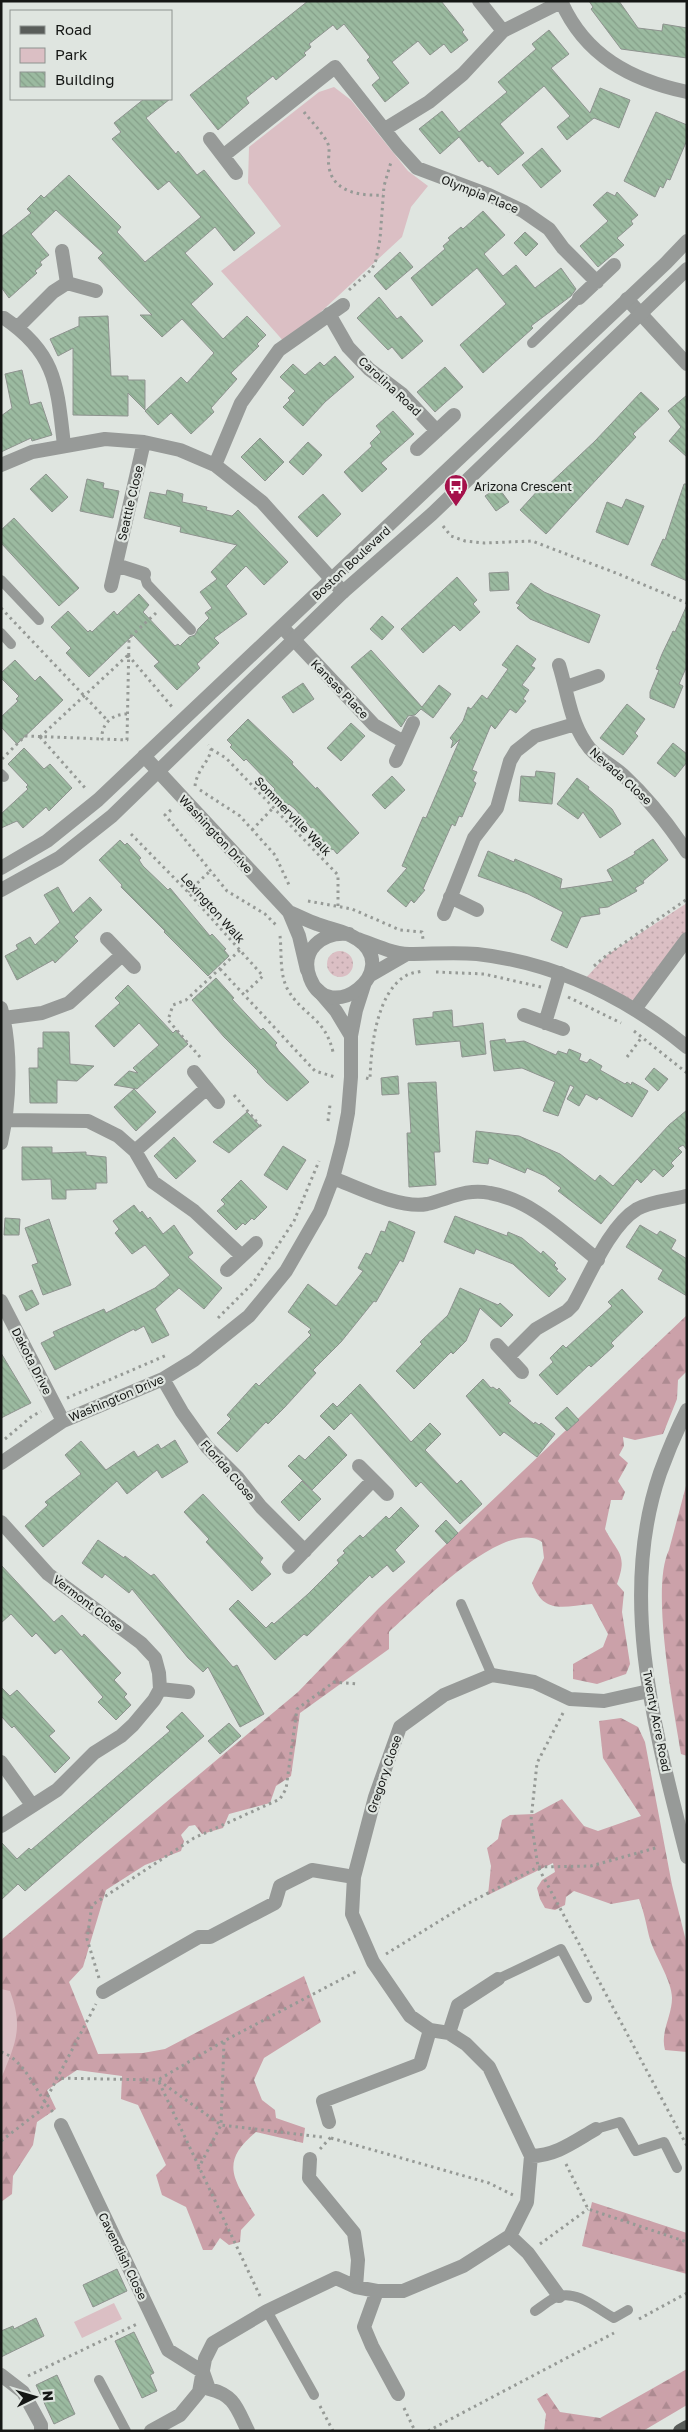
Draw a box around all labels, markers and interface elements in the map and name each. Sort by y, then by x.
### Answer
legend [10,10,172,100]
text: Road [55,20,92,38]
text: Park [55,45,88,63]
text: Building [55,70,115,88]
street label: Olympia Place [439,172,521,216]
street label: Carolina Road [356,353,424,419]
street label: Seattle Close [114,464,146,542]
bus stop icon: Arizona Crescent [443,473,469,507]
place label: Arizona Crescent [474,479,572,494]
street label: Boston Boulevard [309,523,393,603]
street label: Kansas Place [308,656,372,722]
street label: Nevada Close [587,744,655,808]
street label: Sommerville Walk [251,773,335,859]
street label: Washington Drive [176,792,256,876]
street label: Lexington Walk [178,870,248,946]
street label: Dakota Drive [9,1325,55,1397]
street label: Washington Drive [66,1371,166,1425]
street label: Florida Close [198,1437,258,1503]
street label: Vermont Close [50,1572,126,1634]
street label: Twenty Acre Road [640,1669,674,1773]
street label: Gregory Close [364,1733,404,1815]
street label: Cavendish Close [95,2210,151,2302]
north arrow [10,2372,60,2422]
text: N [40,2390,57,2402]

